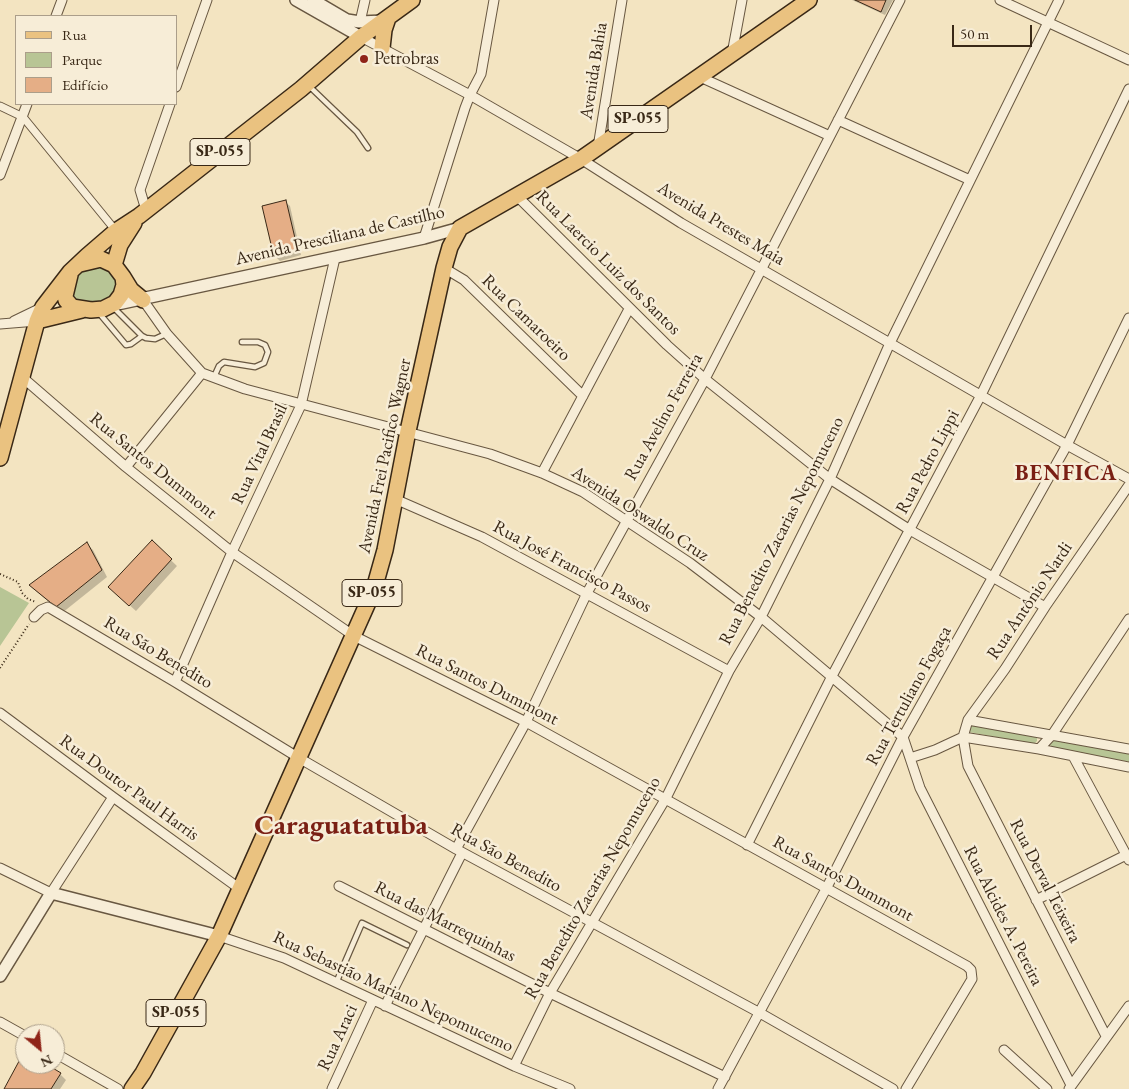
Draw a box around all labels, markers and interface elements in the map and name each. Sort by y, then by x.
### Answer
legend [15,15,178,105]
scale bar [954,15,1034,47]
street label: Avenida Bahia [576,21,612,121]
text: 50 m [960,24,989,43]
text: Rua [62,25,87,44]
place label: Petrobras [374,48,439,70]
text: Parque [62,50,102,69]
marker: Petrobras [358,53,370,65]
text: Edifício [62,75,108,94]
road number: SP-055 [608,106,668,132]
road number: SP-055 [190,138,250,166]
street label: Avenida Prestes Maia [653,177,789,271]
street label: Rua Laercio Luiz dos Santos [531,186,685,340]
street label: Avenida Presciliana de Castilho [233,201,447,271]
street label: Rua Camaroeiro [477,270,575,366]
street label: Rua Avelino Ferreira [620,350,708,484]
street label: Avenida Frei Pacifico Wagner [354,357,416,555]
street label: Rua Vital Brasil [227,400,293,508]
street label: Rua Pedro Lippi [892,406,964,518]
street label: Rua Santos Dummont [85,408,221,524]
street label: Rua Benedito Zacarias Nepomuceno [715,413,849,649]
district label: BENFICA [1014,461,1118,487]
street label: Avenida Oswaldo Cruz [567,462,713,566]
street label: Rua José Francisco Passos [489,516,655,618]
street label: Rua Antônio Nardi [983,538,1077,664]
road number: SP-055 [342,580,402,606]
street label: Rua São Benedito [100,612,216,694]
street label: Rua Tertuliano Fogaça [862,622,956,770]
street label: Rua Santos Dummont [412,640,562,730]
street label: Rua Doutor Paul Harris [55,730,203,846]
street label: Rua Benedito Zacarias Nepomuceno [520,773,666,1003]
district label: Caraguatatuba [254,809,428,843]
street label: Rua Derval Teixeira [1005,816,1085,946]
street label: Rua São Benedito [447,819,565,897]
street label: Rua Santos Dummont [769,831,917,927]
street label: Rua Alcides A. Pereira [958,842,1048,990]
street label: Rua das Marrequinhas [371,877,519,967]
street label: Rua Sebastião Mariano Nepomucemo [269,927,517,1057]
road number: SP-055 [146,1000,206,1026]
street label: Rua Araci [313,1001,363,1075]
north arrow [15,1024,65,1074]
text: N [37,1051,56,1072]

